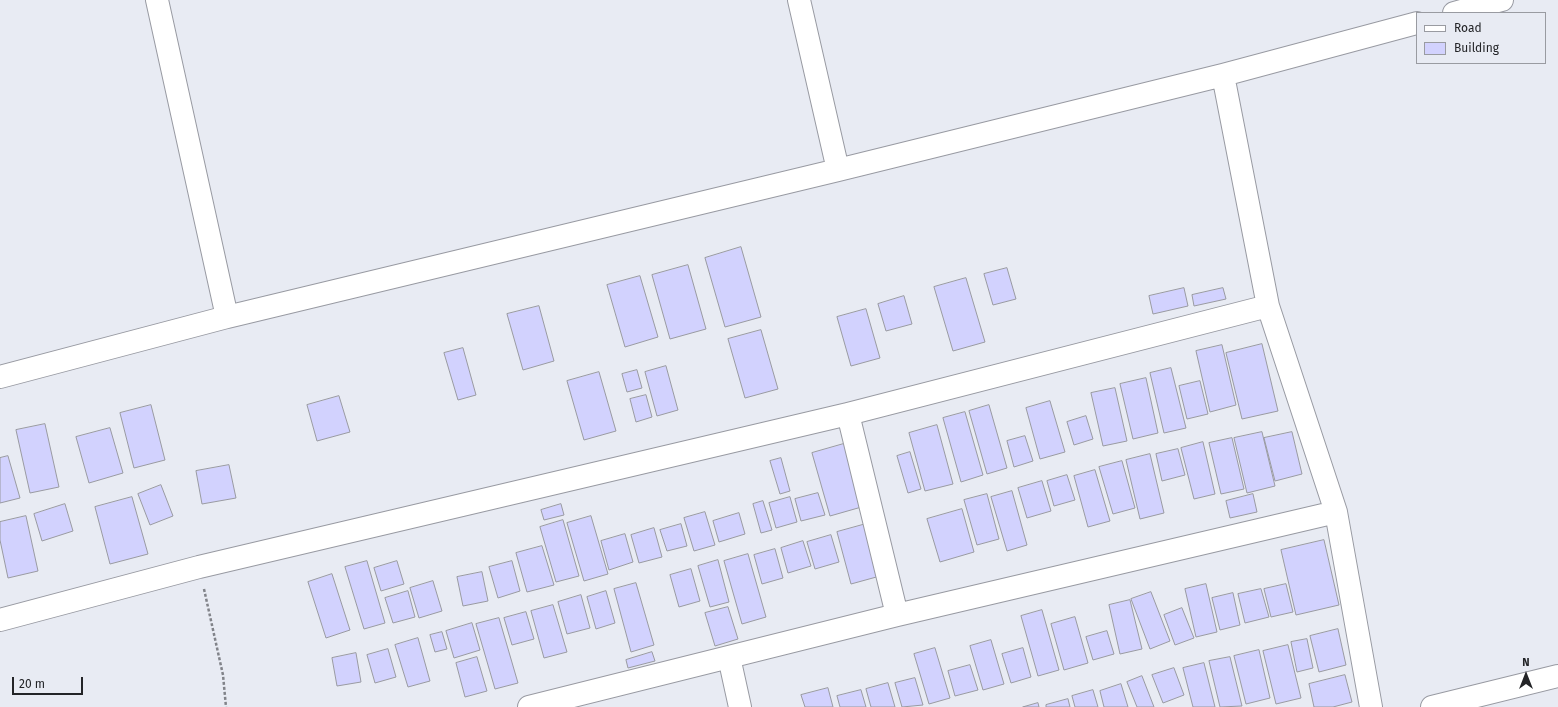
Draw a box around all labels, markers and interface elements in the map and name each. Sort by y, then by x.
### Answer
legend [1416,12,1546,64]
text: Road [1454,21,1482,35]
text: Building [1454,41,1499,55]
north arrow [1506,655,1546,695]
text: N [1522,656,1530,669]
scale bar [14,669,85,695]
text: 20 m [19,677,45,691]

